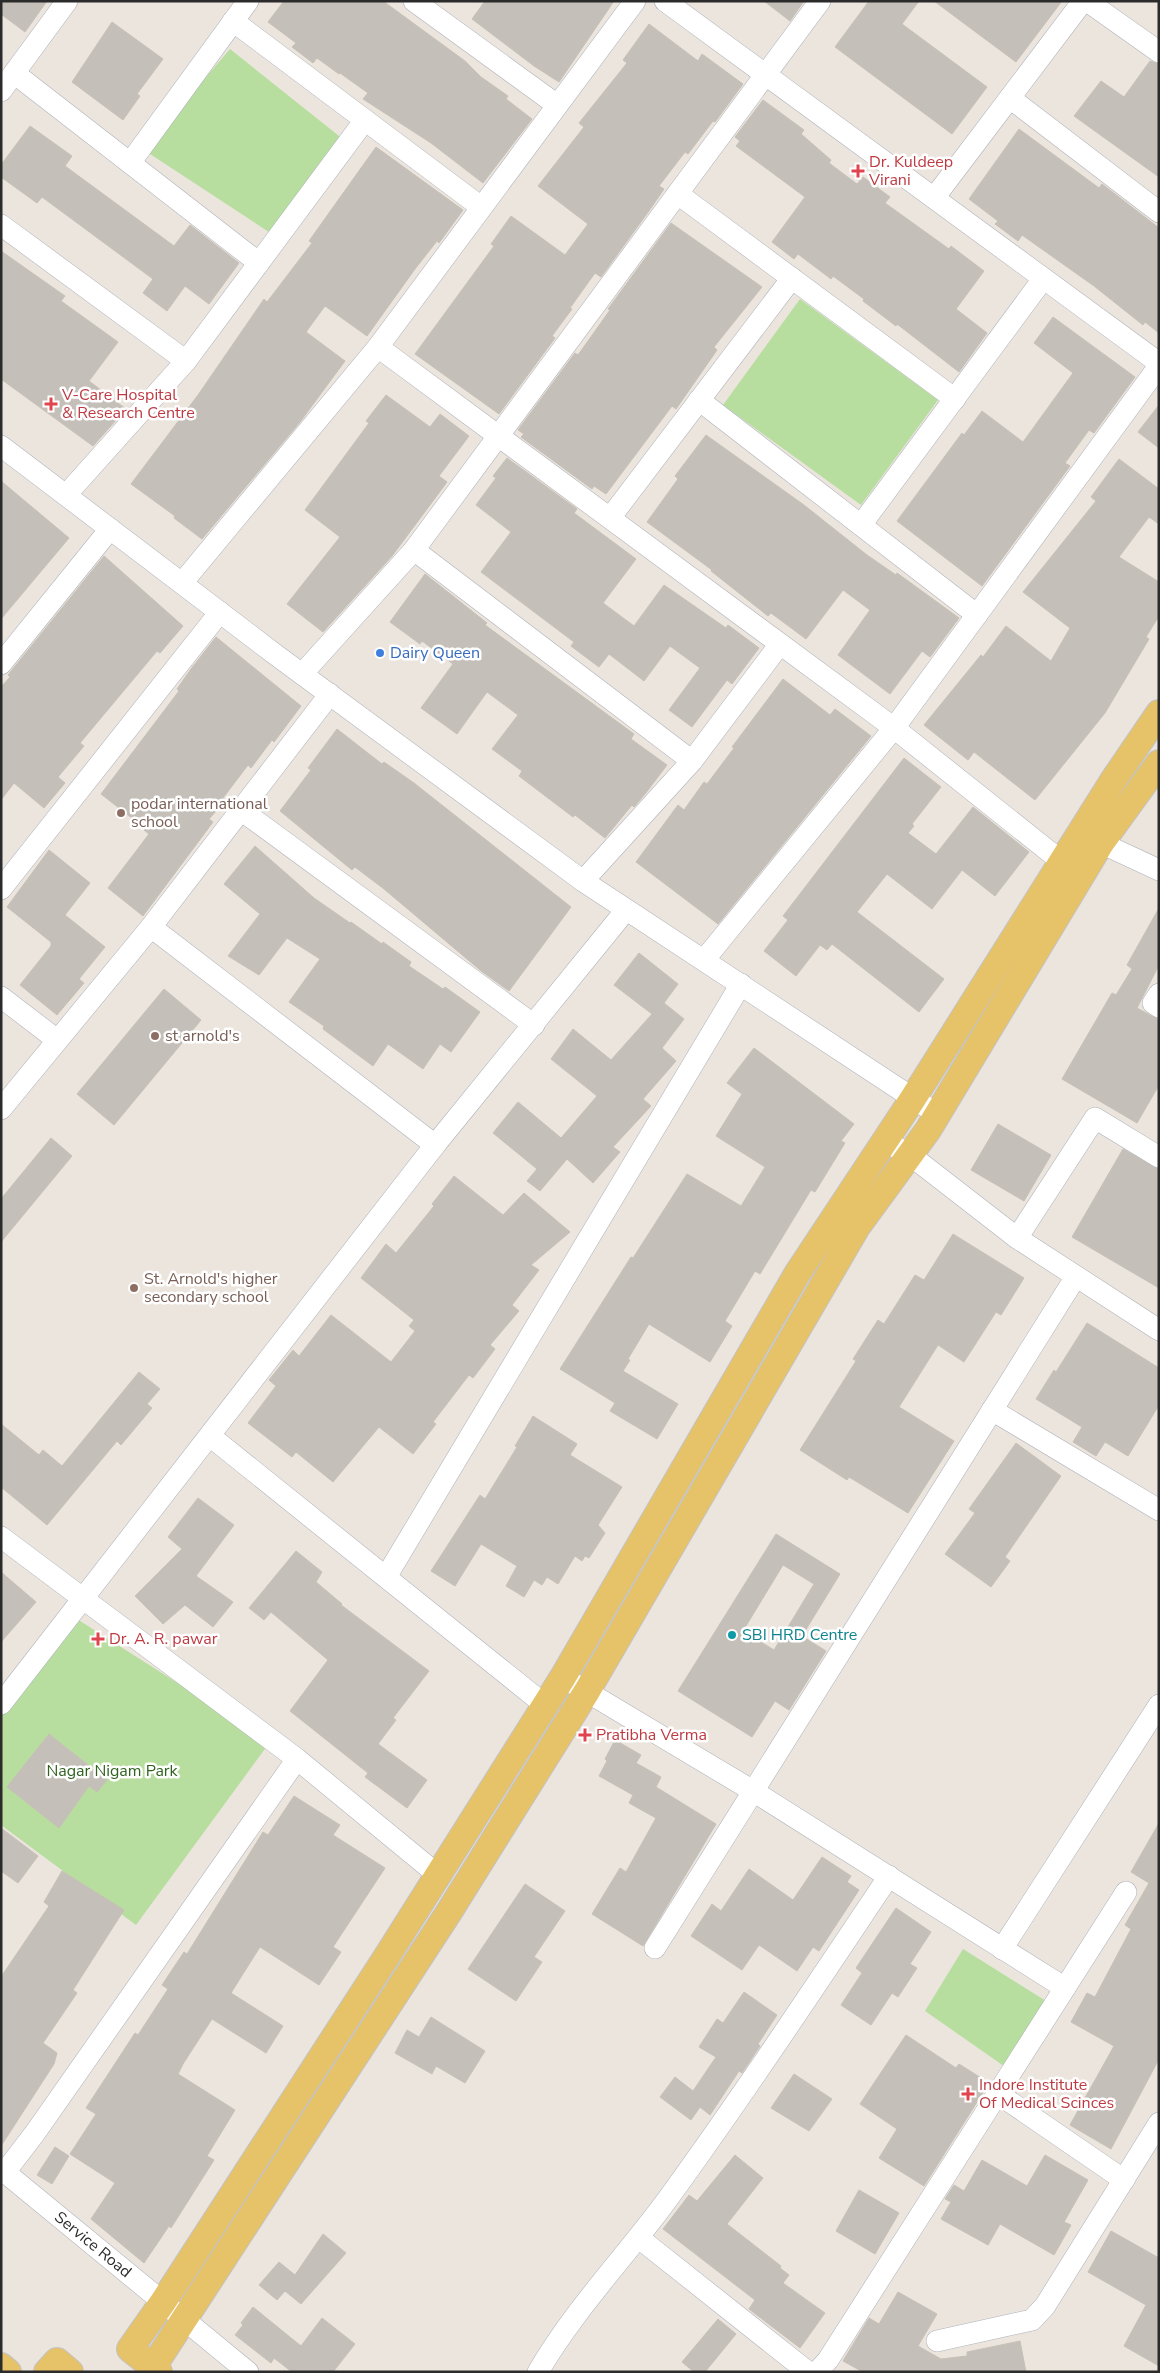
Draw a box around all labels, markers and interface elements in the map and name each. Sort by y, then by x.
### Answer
place label: Dr. Kuldeep Virani [868,151,953,191]
marker: Dr. Kuldeep Virani [851,164,865,178]
place label: V-Care Hospital & Research Centre [61,384,195,424]
marker: V-Care Hospital & Research Centre [44,397,58,411]
place label: Dairy Queen [390,642,480,664]
marker: Dairy Queen [374,647,386,659]
place label: podar international school [131,793,268,833]
marker: podar international school [115,807,127,819]
place label: st arnold's [165,1025,240,1047]
marker: st arnold's [149,1030,161,1042]
place label: St. Arnold's higher secondary school [144,1268,278,1308]
marker: St. Arnold's higher secondary school [128,1282,140,1294]
place label: SBI HRD Centre [742,1624,857,1646]
place label: Dr. A. R. pawar [109,1628,218,1650]
marker: SBI HRD Centre [726,1629,738,1641]
marker: Dr. A. R. pawar [91,1632,105,1646]
place label: Pratibha Verma [596,1724,707,1746]
marker: Pratibha Verma [578,1728,592,1742]
park label: Nagar Nigam Park [46,1760,179,1782]
place label: Indore Institute Of Medical Scinces [979,2074,1114,2114]
marker: Indore Institute Of Medical Scinces [961,2087,975,2101]
street label: Service Road [50,2206,136,2283]

